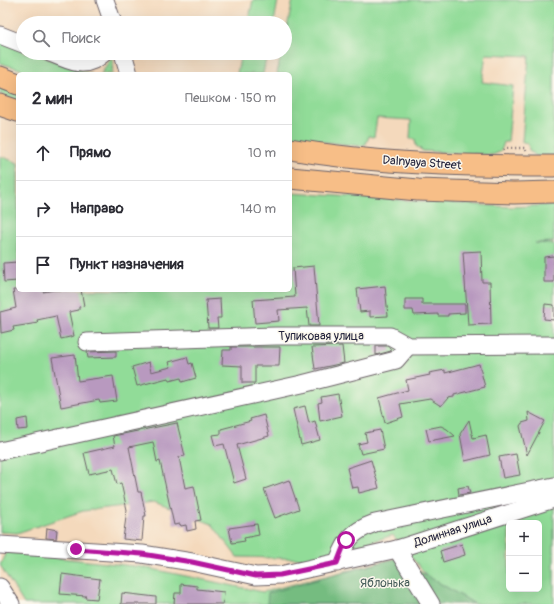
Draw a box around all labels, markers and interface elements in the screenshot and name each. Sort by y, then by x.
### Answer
search box [16,16,292,60]
icon: search [30,27,52,49]
text: Поиск [62,29,101,48]
text: 2 мин [32,88,72,109]
text: Пешком · 150 m [185,90,276,106]
icon: ahead [32,142,54,164]
text: Прямо [70,143,111,162]
text: 10 m [248,145,276,161]
street label: Dalnyaya Street [382,153,462,173]
icon: right [32,198,54,220]
text: Направо [70,199,124,218]
text: 140 m [240,201,276,217]
icon: arrive [32,254,54,276]
text: Пункт назначения [70,255,184,274]
street label: Тупиковая улица [278,329,364,344]
street label: Долинная улица [411,511,494,551]
map controls [506,520,542,592]
button: + [506,520,542,556]
route start [337,531,355,549]
route end [67,540,85,558]
button: − [506,556,542,592]
park label: Яблонька [360,576,410,591]

